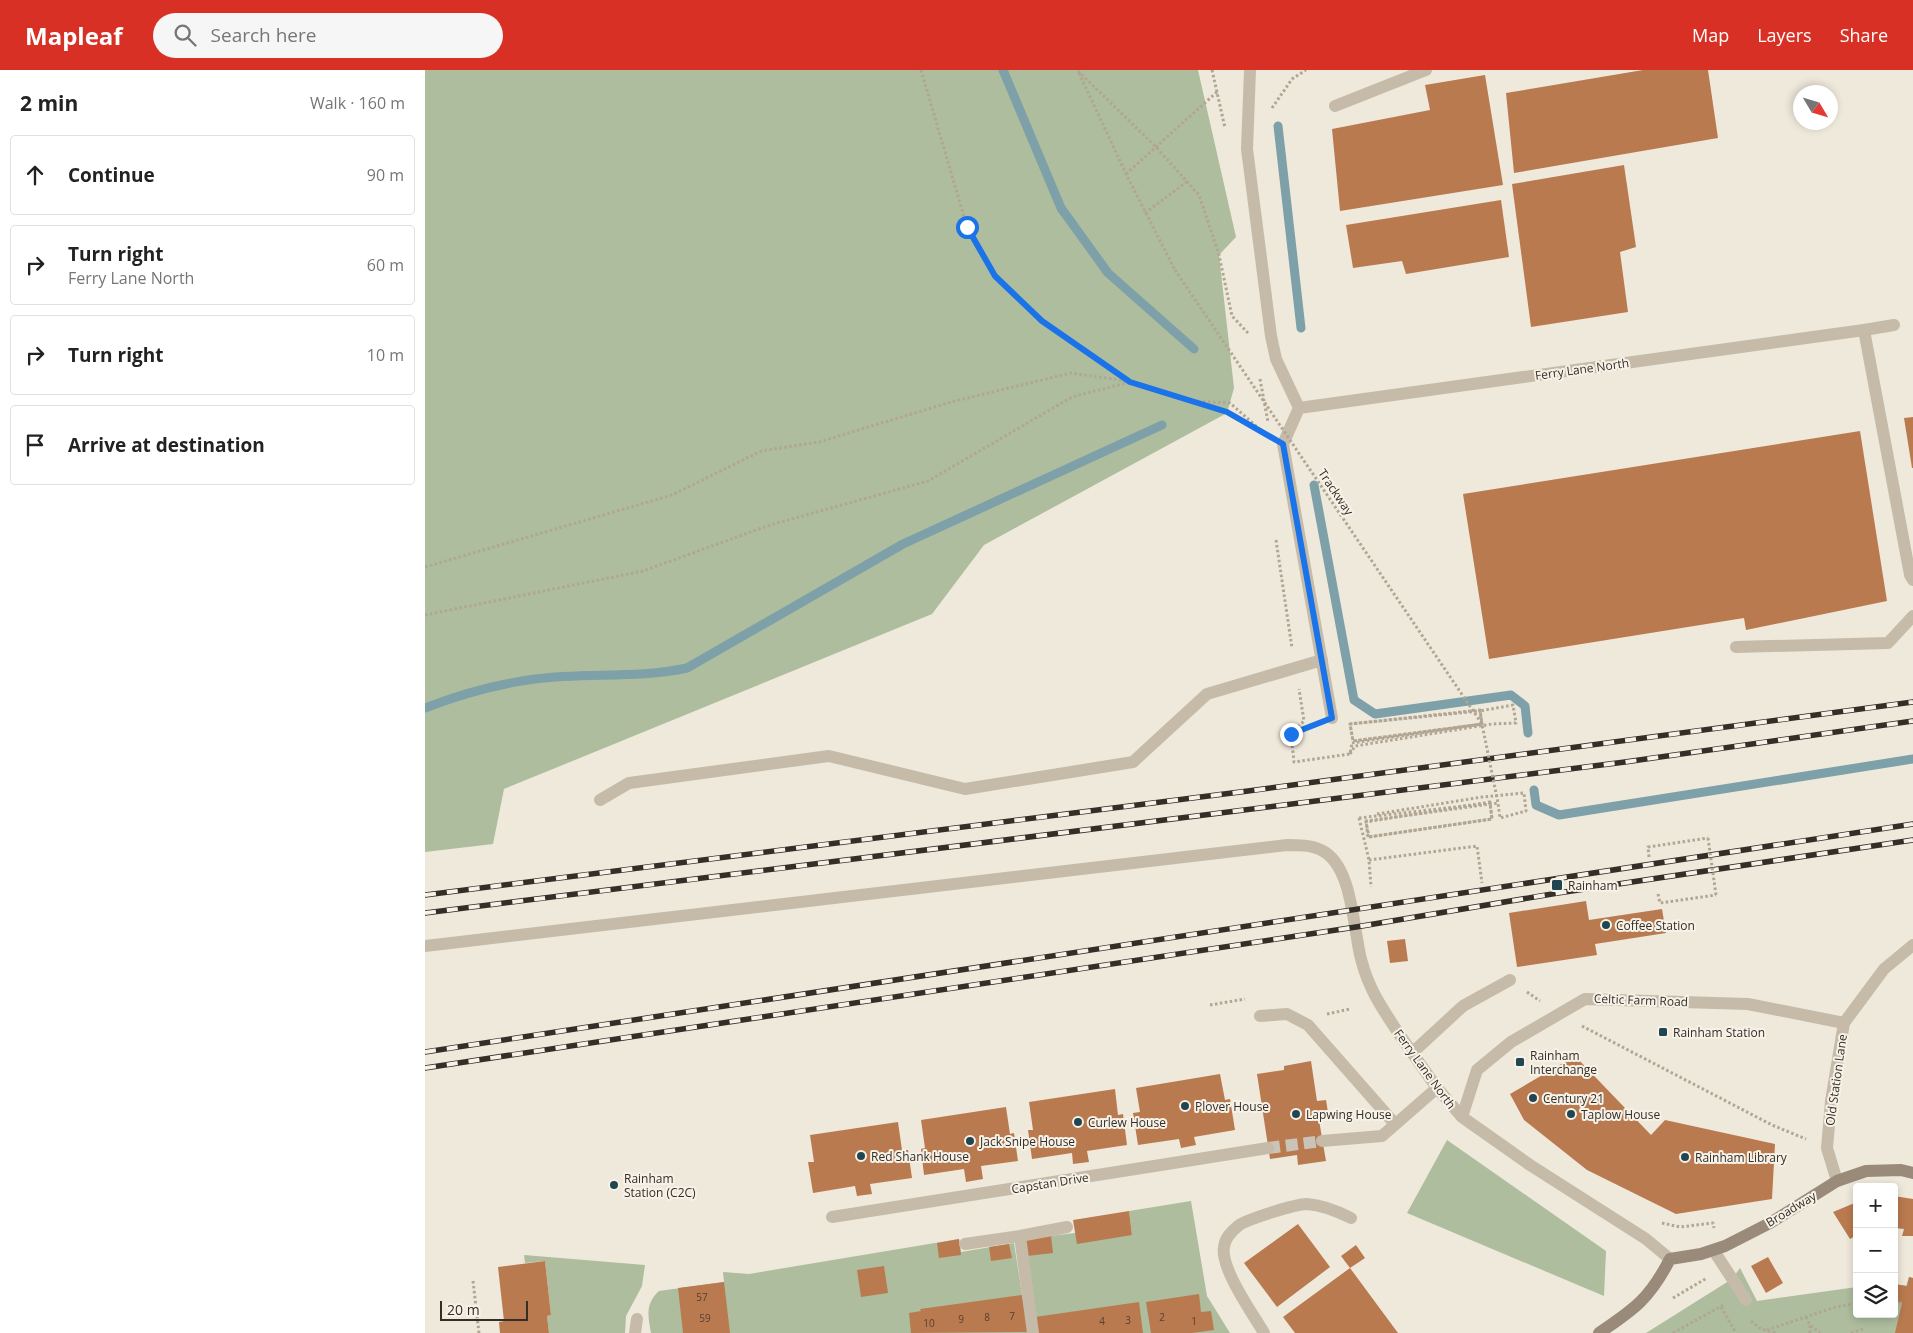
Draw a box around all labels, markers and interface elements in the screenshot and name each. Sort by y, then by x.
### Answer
search box [153,13,503,58]
text: Mapleaf [25,19,123,52]
icon: search [171,21,199,49]
text: Search here [211,22,316,48]
text: Map [1692,23,1729,47]
text: Layers [1757,23,1812,47]
text: Share [1840,23,1888,47]
north arrow [1793,85,1838,130]
text: 2 min [20,89,78,117]
text: Walk · 160 m [310,92,405,114]
icon: ahead [21,161,49,189]
text: Continue [68,162,155,188]
text: 90 m [367,164,404,186]
route start [956,216,979,239]
text: Turn right [68,241,163,267]
icon: right [21,251,49,279]
text: 60 m [367,254,404,276]
text: Ferry Lane North [68,267,194,289]
icon: right [21,341,49,369]
text: Turn right [68,342,163,368]
text: 10 m [367,344,404,366]
street label: Ferry Lane North [1534,354,1630,384]
icon: arrive [21,431,49,459]
text: Arrive at destination [68,432,265,458]
street label: Trackway [1314,466,1358,519]
route end [1280,723,1303,746]
place label: Rainham [1568,877,1618,894]
marker: Rainham [1550,878,1564,892]
place label: Coffee Station [1616,917,1695,934]
marker: Coffee Station [1600,919,1612,931]
street label: Celtic Farm Road [1594,990,1688,1010]
place label: Rainham Station [1673,1024,1765,1041]
street label: Ferry Lane North [1390,1026,1460,1112]
marker: Rainham Station [1657,1026,1669,1038]
street label: Old Station Lane [1821,1033,1851,1127]
place label: Rainham Interchange [1530,1047,1597,1078]
marker: Rainham Interchange [1514,1056,1526,1068]
place label: Century 21 [1543,1090,1604,1107]
marker: Century 21 [1527,1092,1539,1104]
place label: Plover House [1195,1098,1269,1115]
marker: Plover House [1179,1100,1191,1112]
place label: Lapwing House [1306,1106,1392,1123]
place label: Taplow House [1581,1106,1660,1123]
marker: Lapwing House [1290,1108,1302,1120]
marker: Taplow House [1565,1108,1577,1120]
place label: Curlew House [1088,1114,1166,1131]
marker: Curlew House [1072,1116,1084,1128]
place label: Jack Snipe House [979,1133,1075,1150]
marker: Jack Snipe House [964,1135,976,1147]
place label: Red Shank House [871,1148,969,1165]
place label: Rainham Library [1695,1149,1788,1166]
marker: Red Shank House [855,1150,867,1162]
marker: Rainham Library [1679,1151,1691,1163]
street label: Capstan Drive [1010,1168,1090,1198]
place label: Rainham Station (C2C) [624,1170,696,1201]
marker: Rainham Station (C2C) [608,1179,620,1191]
map controls [1853,1183,1898,1318]
button: + [1853,1183,1898,1228]
street label: Broadway [1763,1187,1820,1231]
button: − [1853,1228,1898,1273]
button: layers [1853,1273,1898,1318]
house number: 57 [696,1290,708,1304]
scale bar [440,1298,527,1321]
text: 20 m [447,1300,480,1319]
house number: 7 [1009,1309,1015,1323]
house number: 8 [984,1310,990,1324]
house number: 2 [1159,1310,1165,1324]
house number: 59 [699,1311,711,1325]
house number: 9 [958,1312,964,1326]
house number: 3 [1125,1313,1131,1327]
house number: 4 [1099,1314,1105,1328]
house number: 1 [1191,1314,1197,1328]
house number: 10 [923,1316,935,1330]

